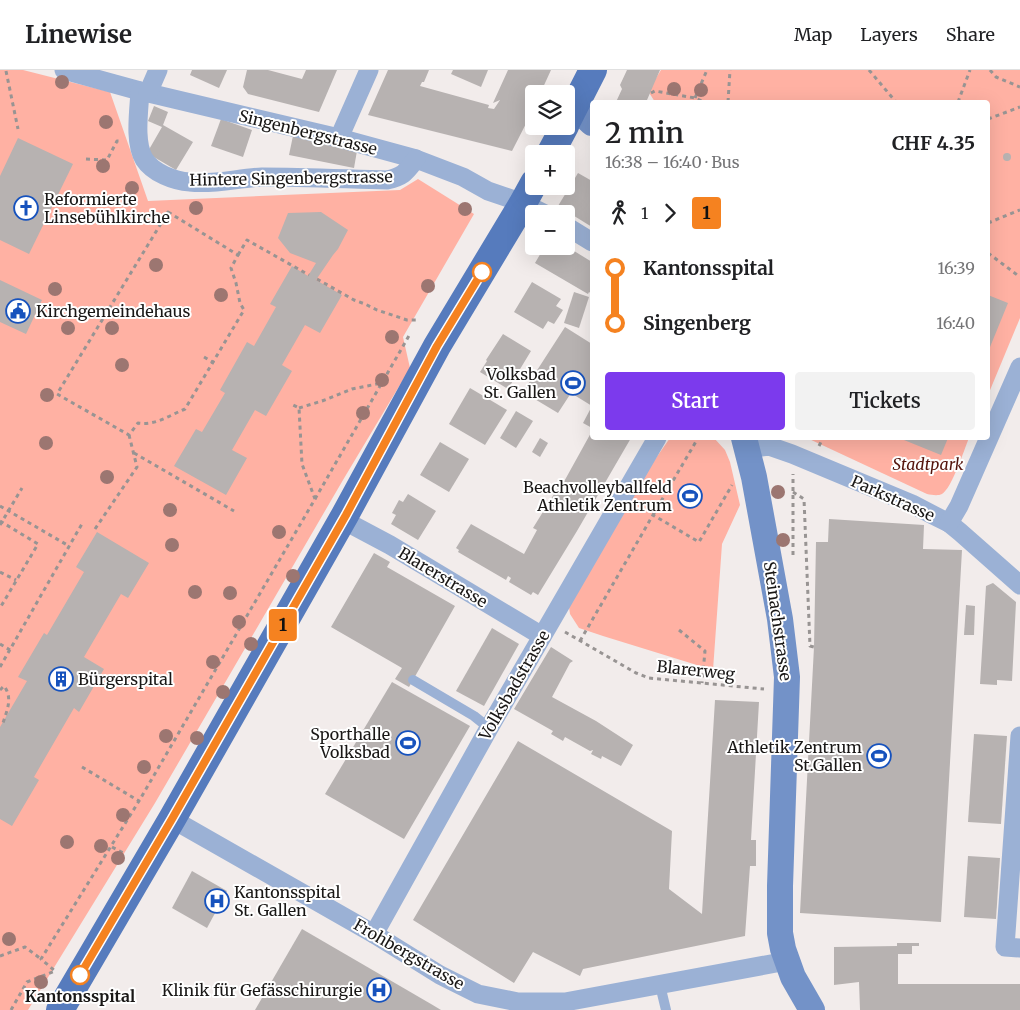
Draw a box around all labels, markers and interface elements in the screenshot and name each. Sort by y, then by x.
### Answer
text: Linewise [25,19,132,50]
text: Map [794,23,832,46]
text: Layers [860,23,918,46]
text: Share [946,23,995,46]
map controls [525,85,575,255]
button: layers [525,85,575,135]
street label: Singenbergstrasse [237,105,379,159]
text: 2 min [605,115,684,151]
text: CHF 4.35 [892,131,975,155]
button: + [525,145,575,195]
text: 16:38 – 16:40 · Bus [605,152,740,172]
street label: Hintere Singenbergstrasse [189,166,393,190]
place label: Reformierte Linsebühlkirche [44,189,170,227]
church icon: Reformierte Linsebühlkirche [13,195,39,221]
icon: walk [605,199,633,227]
icon: forward [656,199,684,227]
text: 1 [702,201,711,224]
text: 1 [641,203,648,223]
button: − [525,205,575,255]
text: Kantonsspital [643,256,774,280]
text: 16:39 [937,258,975,278]
unlabelled marker [472,262,492,282]
public building icon: Kirchgemeindehaus [5,298,31,324]
place label: Kirchgemeindehaus [36,301,190,321]
text: Singenberg [643,311,751,335]
text: 16:40 [936,313,975,333]
place label: Volksbad St. Gallen [483,364,556,402]
sports icon: Volksbad St. Gallen [560,370,586,396]
button: Start [605,372,785,430]
button: Tickets [795,372,975,430]
park label: Stadtpark [892,454,964,474]
street label: Parkstrasse [848,471,938,525]
place label: Beachvolleyballfeld Athletik Zentrum [523,477,672,515]
sports icon: Beachvolleyballfeld Athletik Zentrum [677,483,703,509]
street label: Blarerstrasse [395,543,491,611]
street label: Steinachstrasse [760,560,796,682]
line badge: 1 [267,609,299,641]
text: 1 [279,613,287,636]
street label: Volksbadstrasse [474,626,554,744]
street label: Blarerweg [656,656,736,684]
building icon: Bürgerspital [48,666,74,692]
place label: Bürgerspital [78,669,173,689]
place label: Sporthalle Volksbad [310,724,390,762]
sports icon: Sporthalle Volksbad [395,730,421,756]
place label: Athletik Zentrum St.Gallen [726,737,862,775]
sports icon: Athletik Zentrum St.Gallen [866,743,892,769]
place label: Kantonsspital St. Gallen [234,882,341,920]
hospital icon: Kantonsspital St. Gallen [204,888,230,914]
street label: Frohbergstrasse [350,914,468,994]
marker: Kantonsspital [70,965,90,985]
hospital icon: Klinik für Gefässchirurgie [366,977,392,1003]
place label: Klinik für Gefässchirurgie [162,980,362,1000]
place label: Kantonsspital [25,986,135,1006]

